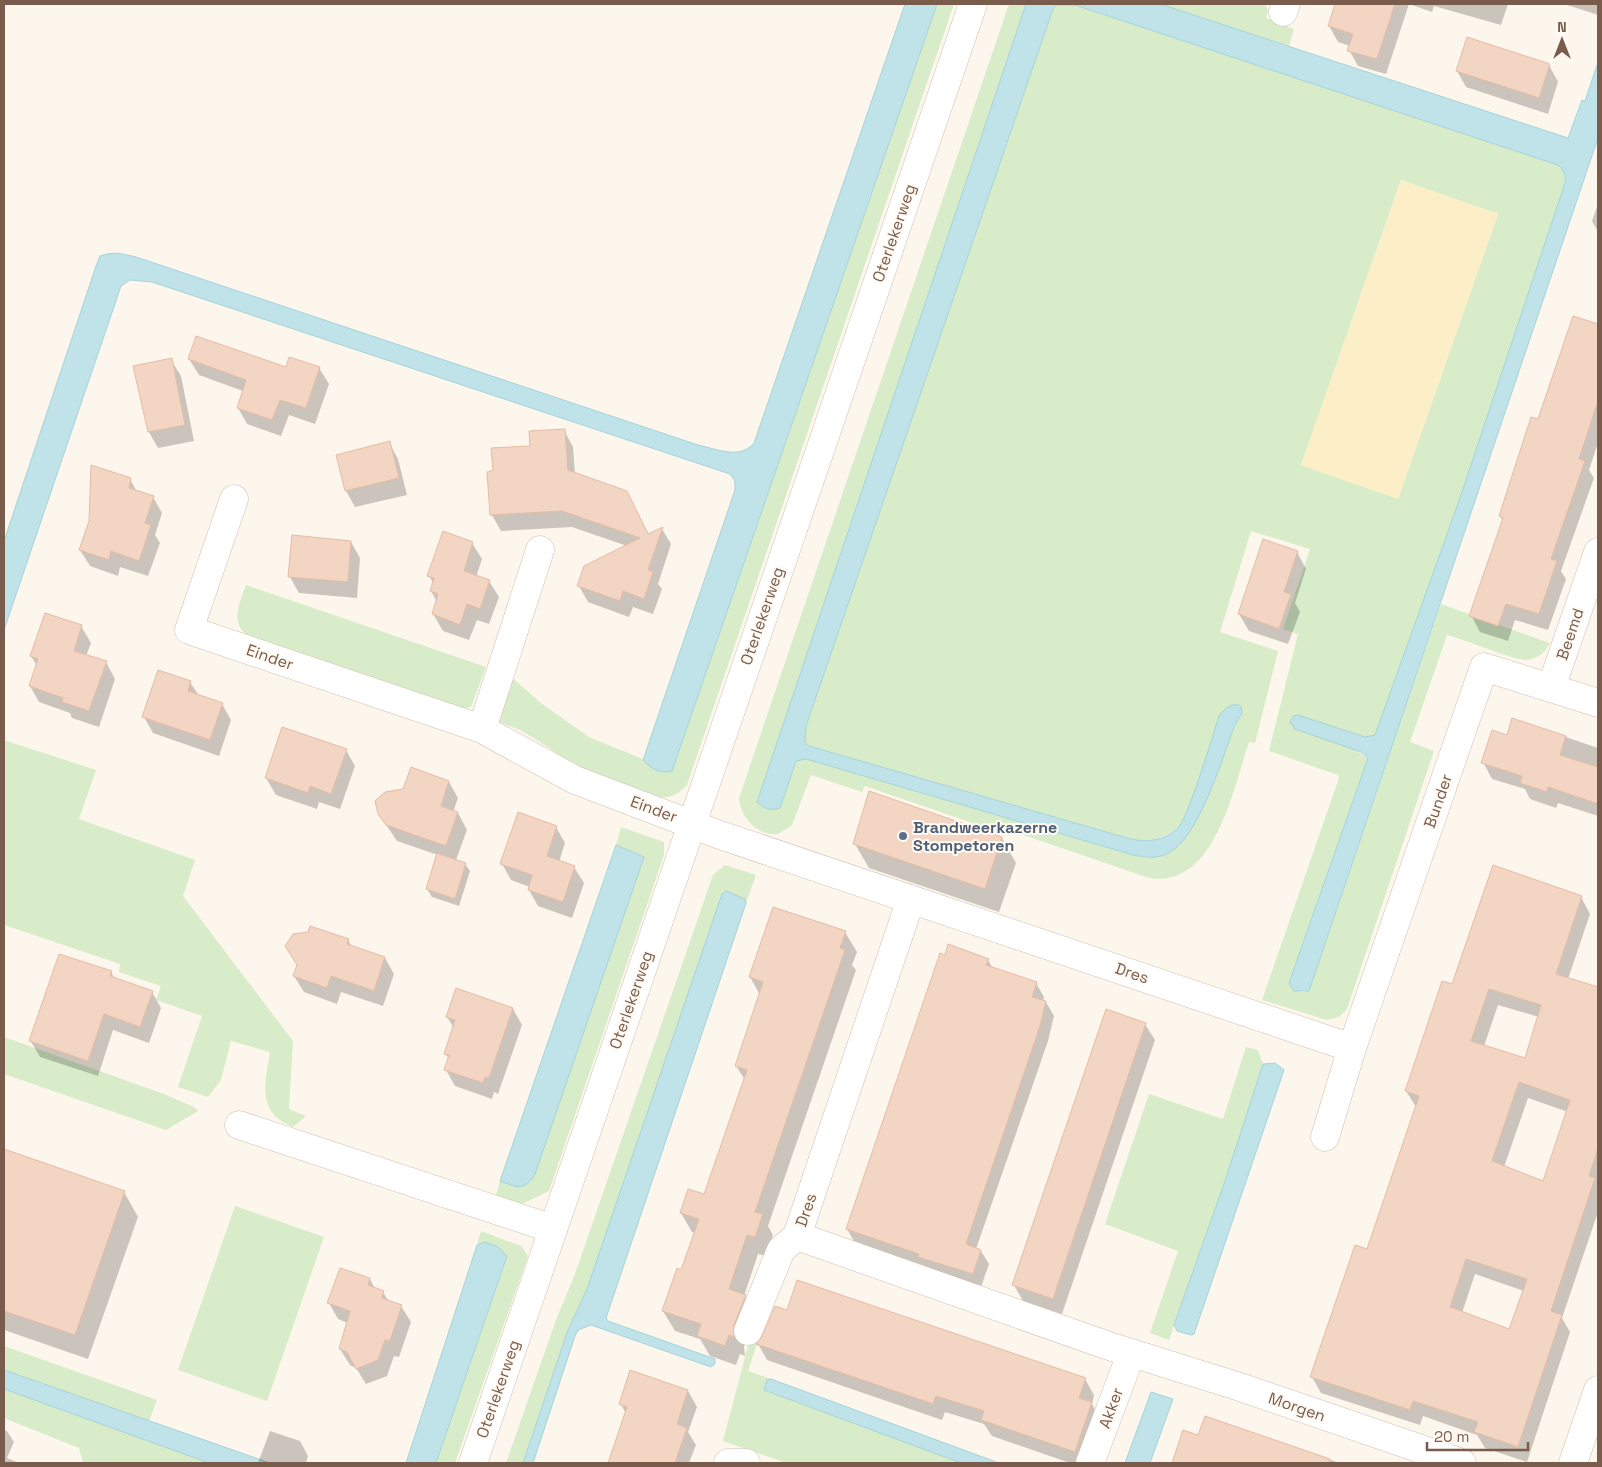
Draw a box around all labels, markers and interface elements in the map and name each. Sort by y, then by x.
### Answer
north arrow [1537,15,1587,65]
text: N [1557,18,1567,36]
street label: Oterlekerweg [867,181,921,285]
street label: Oterlekerweg [735,564,789,668]
street label: Beemd [1551,605,1589,663]
street label: Einder [244,639,296,675]
street label: Bunder [1419,771,1457,831]
street label: Einder [628,791,680,827]
place label: Brandweerkazerne Stompetoren [913,817,1057,856]
marker: Brandweerkazerne Stompetoren [897,830,909,842]
street label: Oterlekerweg [604,948,658,1052]
street label: Dres [1112,957,1152,989]
street label: Dres [790,1190,822,1230]
street label: Oterlekerweg [471,1337,525,1441]
street label: Akker [1094,1384,1128,1432]
street label: Morgen [1266,1387,1328,1427]
scale bar [1427,1420,1528,1452]
text: 20 m [1434,1427,1469,1446]

